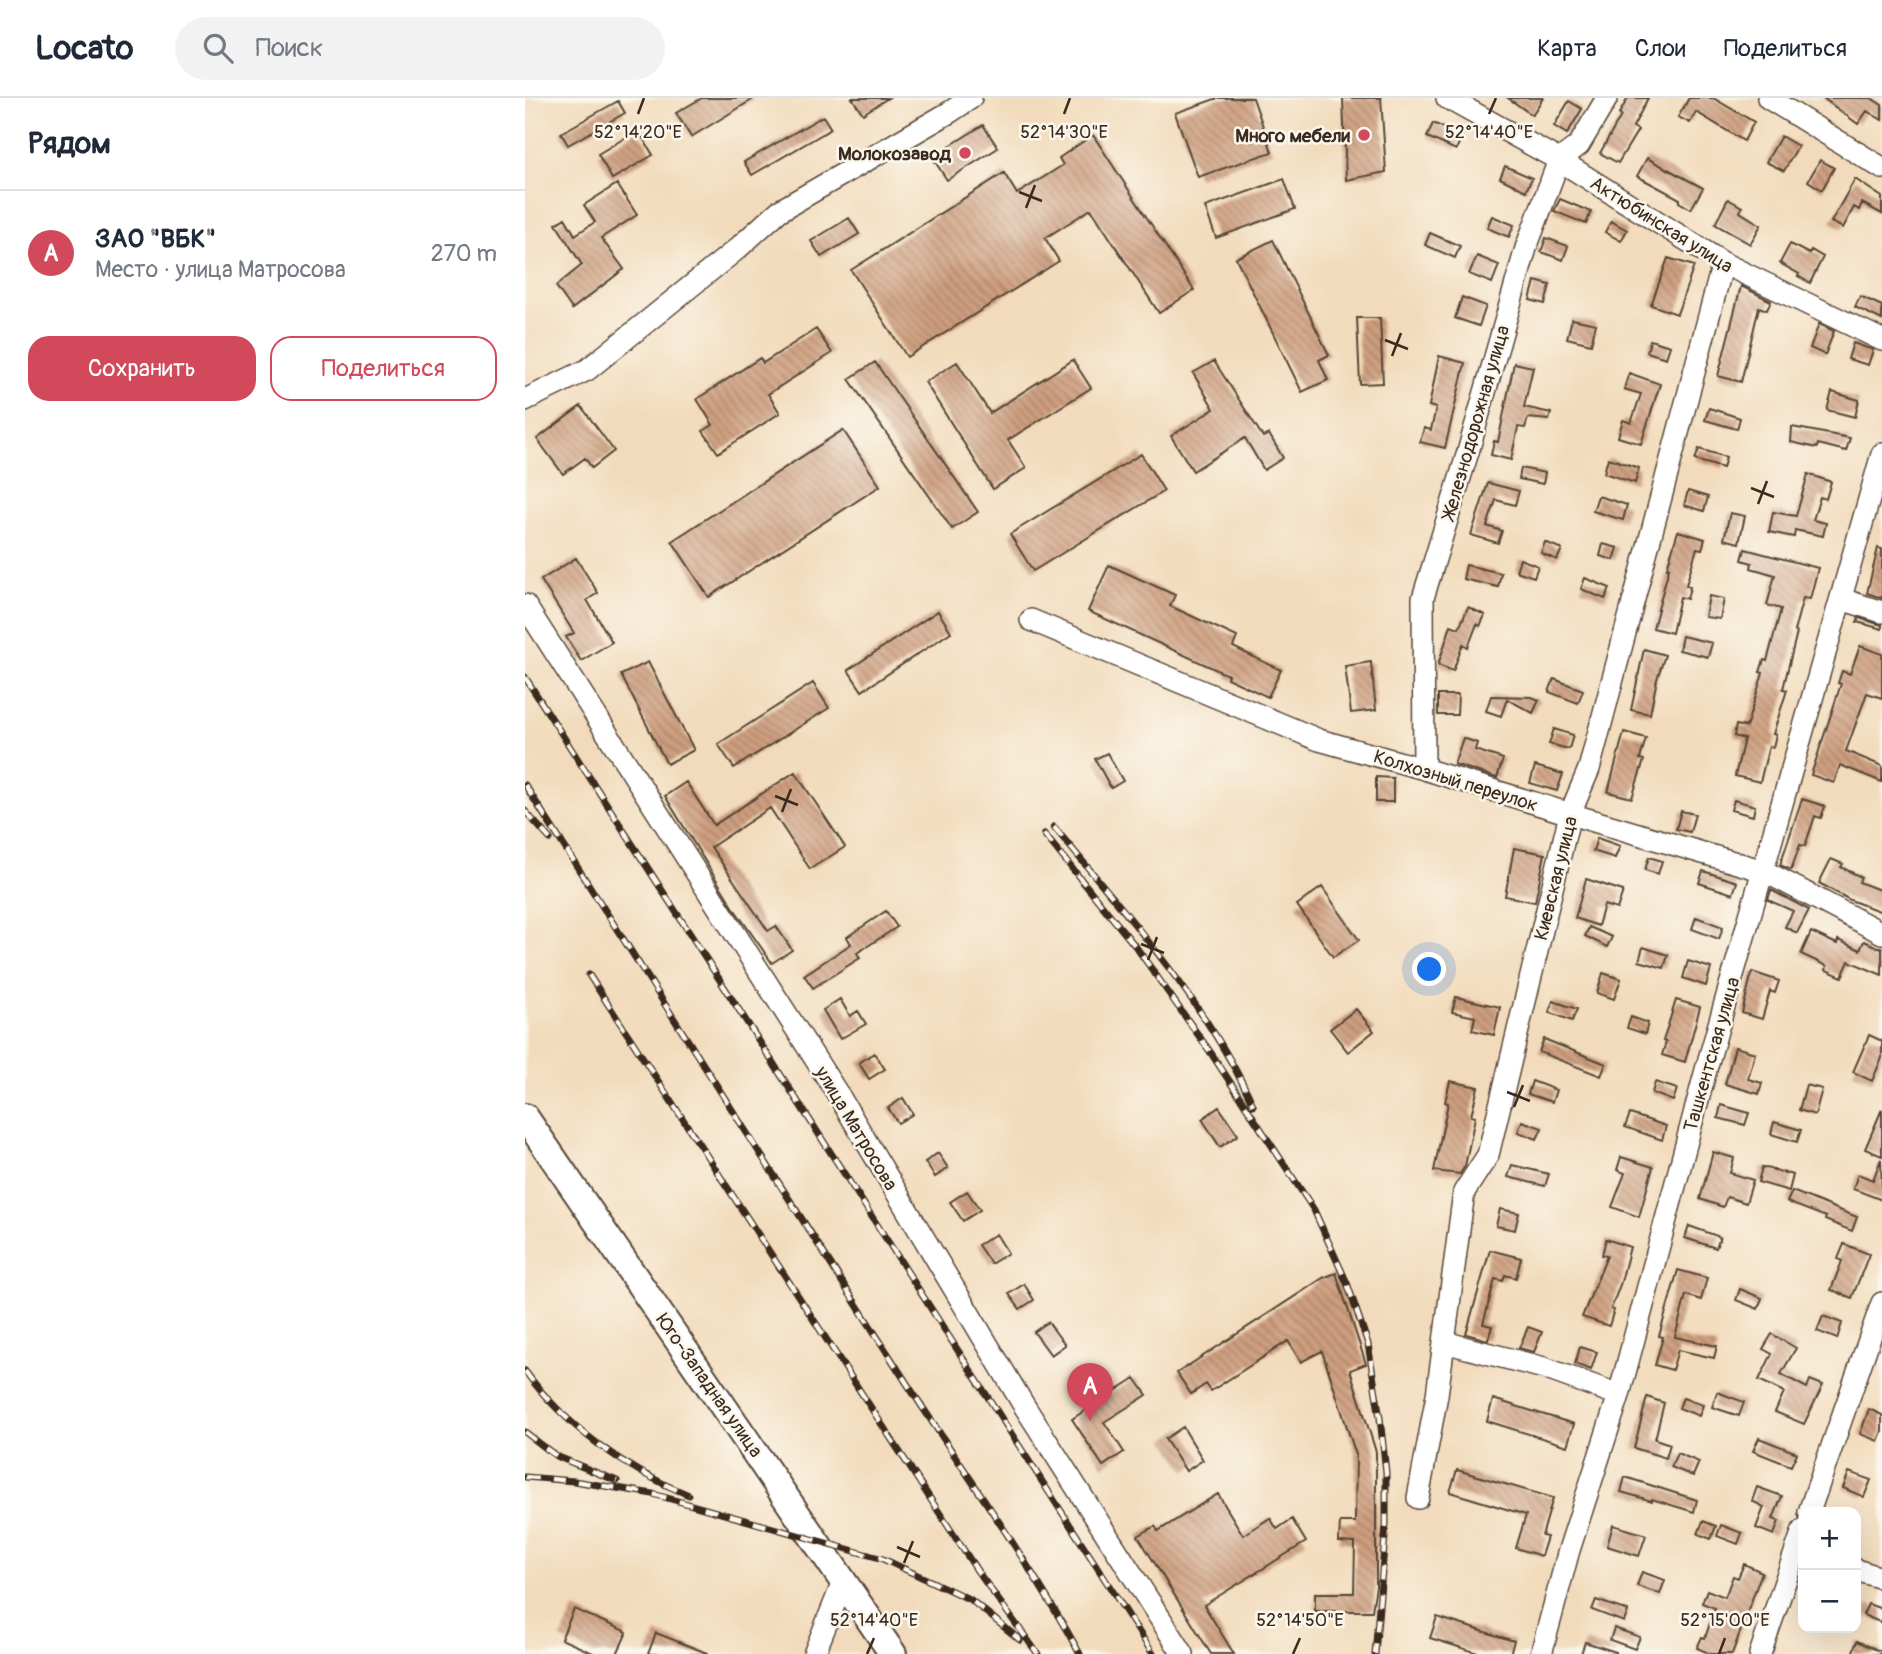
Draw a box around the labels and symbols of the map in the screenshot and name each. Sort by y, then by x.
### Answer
text: 52°14'20"E [594,121,682,144]
text: 52°14'30"E [1020,121,1108,144]
text: 52°14'40"E [1445,121,1533,144]
place label: Много мебели [1235,124,1351,148]
marker: Много мебели [1356,127,1372,143]
place label: Молокозавод [838,142,952,166]
marker: Молокозавод [957,145,973,161]
street label: Актюбинская улица [1586,171,1737,279]
street label: Железнодорожная улица [1436,322,1515,525]
street label: Колхозный переулок [1371,745,1541,817]
street label: Киевская улица [1529,814,1583,943]
your location [1412,952,1446,986]
street label: Ташкентская улица [1678,974,1746,1134]
street label: улица Матросова [809,1061,903,1195]
street label: Юго-Западная улица [651,1309,768,1462]
pin: A [1067,1363,1113,1421]
text: 52°14'40"E [830,1609,918,1632]
text: 52°14'50"E [1256,1609,1344,1632]
text: 52°15'00"E [1680,1609,1770,1632]

